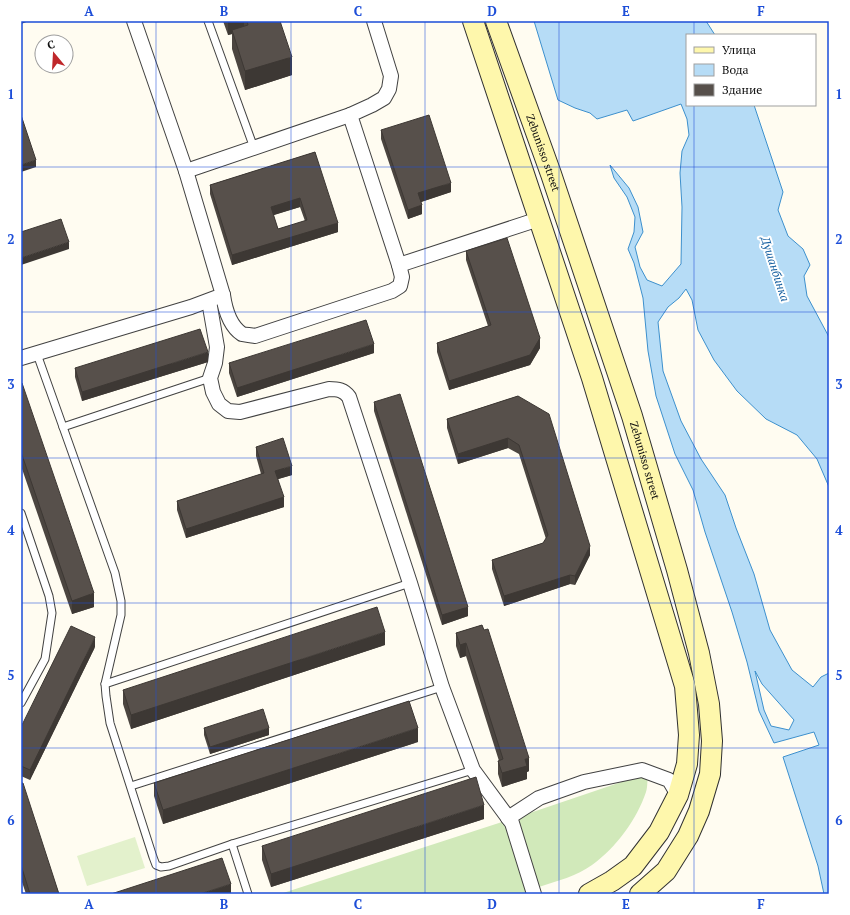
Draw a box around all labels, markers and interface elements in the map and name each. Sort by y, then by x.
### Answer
text: A [84,2,94,20]
text: B [220,2,228,20]
text: C [354,2,362,20]
text: D [487,2,497,20]
text: E [622,2,630,20]
text: F [757,2,765,20]
north arrow [34,34,74,74]
legend [686,34,816,106]
text: С [45,37,56,52]
text: Улица [722,42,756,57]
text: Вода [722,62,749,77]
text: Здание [722,82,762,97]
text: 1 [7,85,15,103]
text: 1 [835,85,843,103]
street label: Zebunisso street [523,112,563,193]
text: 2 [7,230,15,248]
text: 2 [835,230,843,248]
water label: Душанбинка [758,233,793,303]
text: 3 [7,375,15,393]
text: 3 [835,375,843,393]
street label: Zebunisso street [627,420,663,501]
text: 4 [7,521,15,539]
text: 4 [835,521,843,539]
text: 5 [7,666,15,684]
text: 5 [835,666,843,684]
text: 6 [7,811,15,829]
text: 6 [835,811,843,829]
text: A [84,895,94,913]
text: B [220,895,228,913]
text: C [354,895,362,913]
text: D [487,895,497,913]
text: E [622,895,630,913]
text: F [757,895,765,913]

